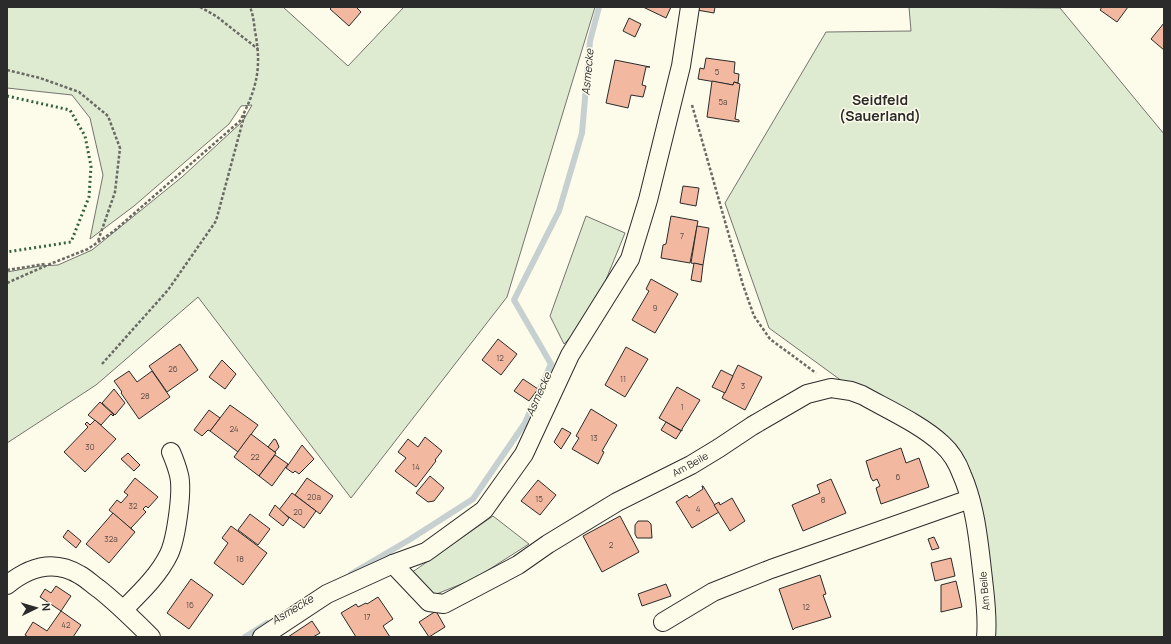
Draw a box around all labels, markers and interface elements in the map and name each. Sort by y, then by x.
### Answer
water label: Asmecke [578,48,597,96]
house number: 5 [715,66,720,77]
district label: Seidfeld (Sauerland) [839,90,921,125]
house number: 5a [718,96,728,107]
house number: 7 [680,230,684,241]
house number: 9 [653,302,658,313]
house number: 12 [496,352,504,363]
house number: 26 [168,363,178,374]
water label: Asmecke [522,369,555,418]
house number: 11 [620,373,626,384]
house number: 3 [741,380,745,391]
house number: 28 [140,390,150,401]
house number: 1 [680,401,684,412]
house number: 24 [229,423,239,434]
house number: 13 [590,432,598,443]
house number: 30 [85,441,95,452]
street label: Am Beile [669,448,711,480]
house number: 22 [250,451,260,462]
house number: 14 [412,461,420,472]
house number: 6 [896,471,901,482]
house number: 20a [307,491,321,502]
house number: 15 [535,493,543,504]
house number: 8 [821,494,826,505]
house number: 32 [129,500,138,511]
house number: 4 [696,503,701,514]
house number: 20 [293,506,303,517]
house number: 32a [104,533,118,544]
house number: 2 [609,539,614,550]
house number: 18 [236,553,244,564]
street label: Am Beile [975,571,993,611]
north arrow [16,588,56,628]
water label: Asmecke [268,590,316,627]
house number: 16 [186,599,194,610]
house number: 12 [802,601,810,612]
text: N [39,602,54,612]
house number: 17 [363,611,371,622]
house number: 42 [61,619,71,630]

